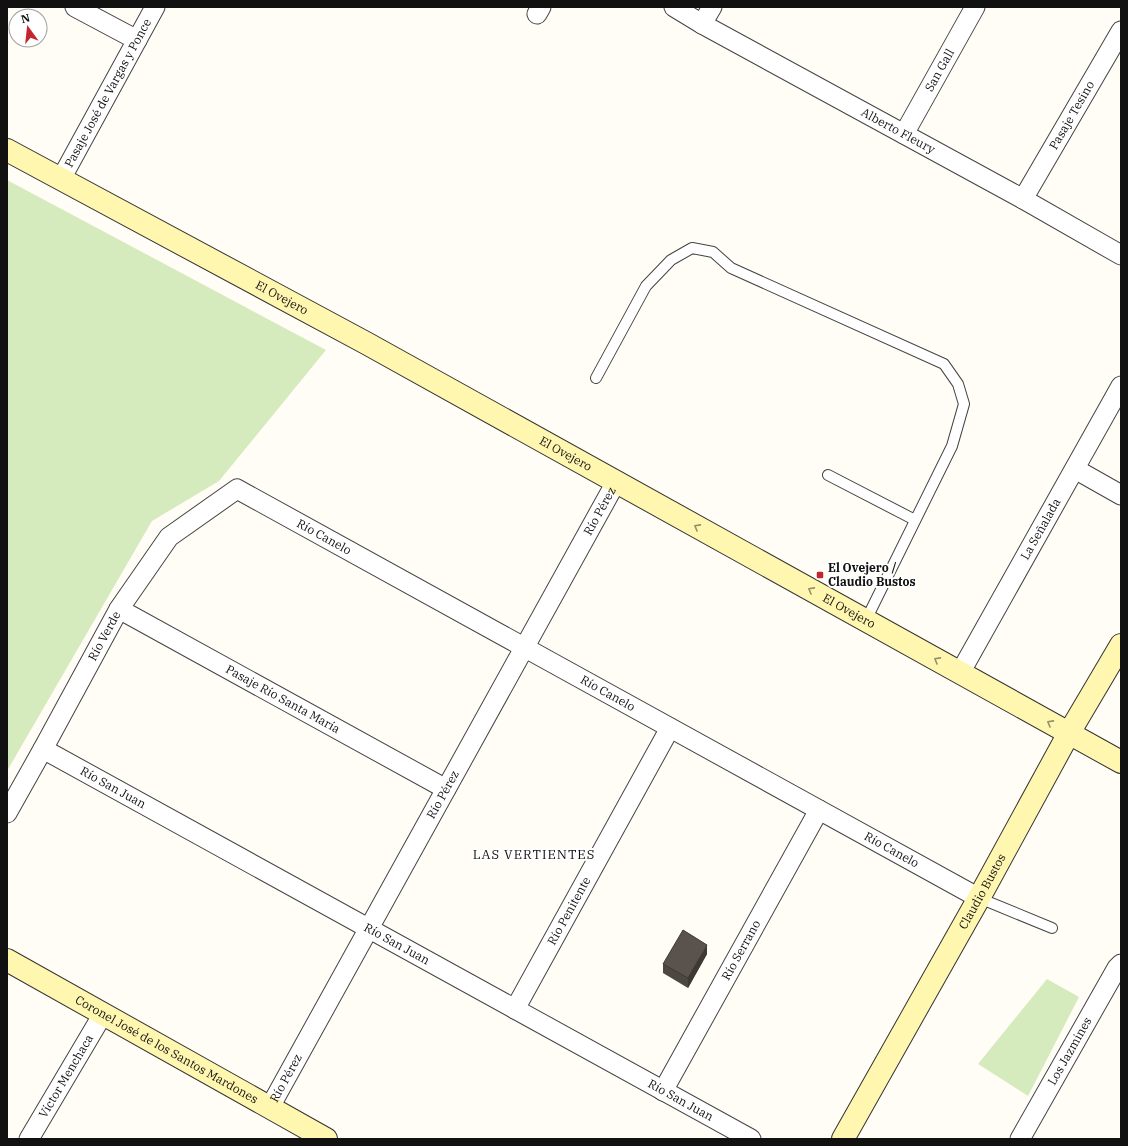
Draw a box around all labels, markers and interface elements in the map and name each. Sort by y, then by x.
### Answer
north arrow [8,8,48,48]
text: N [19,10,32,26]
street label: Pasaje José de Vargas y Ponce [61,16,154,170]
street label: San Gall [921,46,957,94]
street label: Pasaje Tesino [1046,78,1097,152]
street label: Alberto Fleury [859,104,938,157]
street label: El Ovejero [253,277,311,318]
street label: El Ovejero [537,433,595,474]
street label: Río Pérez [580,484,619,538]
street label: La Señalada [1017,495,1064,562]
street label: Río Canelo [294,515,354,558]
one-way arrow [694,524,701,531]
place label: El Ovejero / Claudio Bustos [828,560,916,589]
marker: El Ovejero / Claudio Bustos [815,570,825,580]
one-way arrow [808,587,815,594]
street label: El Ovejero [820,590,878,631]
street label: Río Verde [84,608,123,663]
one-way arrow [933,657,941,664]
street label: Pasaje Río Santa María [223,661,343,736]
street label: Río Canelo [578,672,638,714]
one-way arrow [1047,720,1054,727]
street label: Río San Juan [78,763,149,811]
street label: Río Pérez [423,768,462,821]
street label: Río Canelo [862,828,922,871]
district label: LAS VERTIENTES [473,846,595,863]
street label: Claudio Bustos [955,851,1009,932]
street label: Río Penitente [544,874,593,947]
street label: Río Serrano [718,917,764,983]
street label: Río San Juan [362,919,433,968]
street label: Coronel José de los Santos Mardones [73,992,261,1106]
street label: Los Jazmines [1044,1014,1095,1088]
street label: Víctor Menchaca [35,1031,96,1120]
street label: Río Pérez [266,1051,305,1105]
street label: Río San Juan [645,1076,717,1124]

